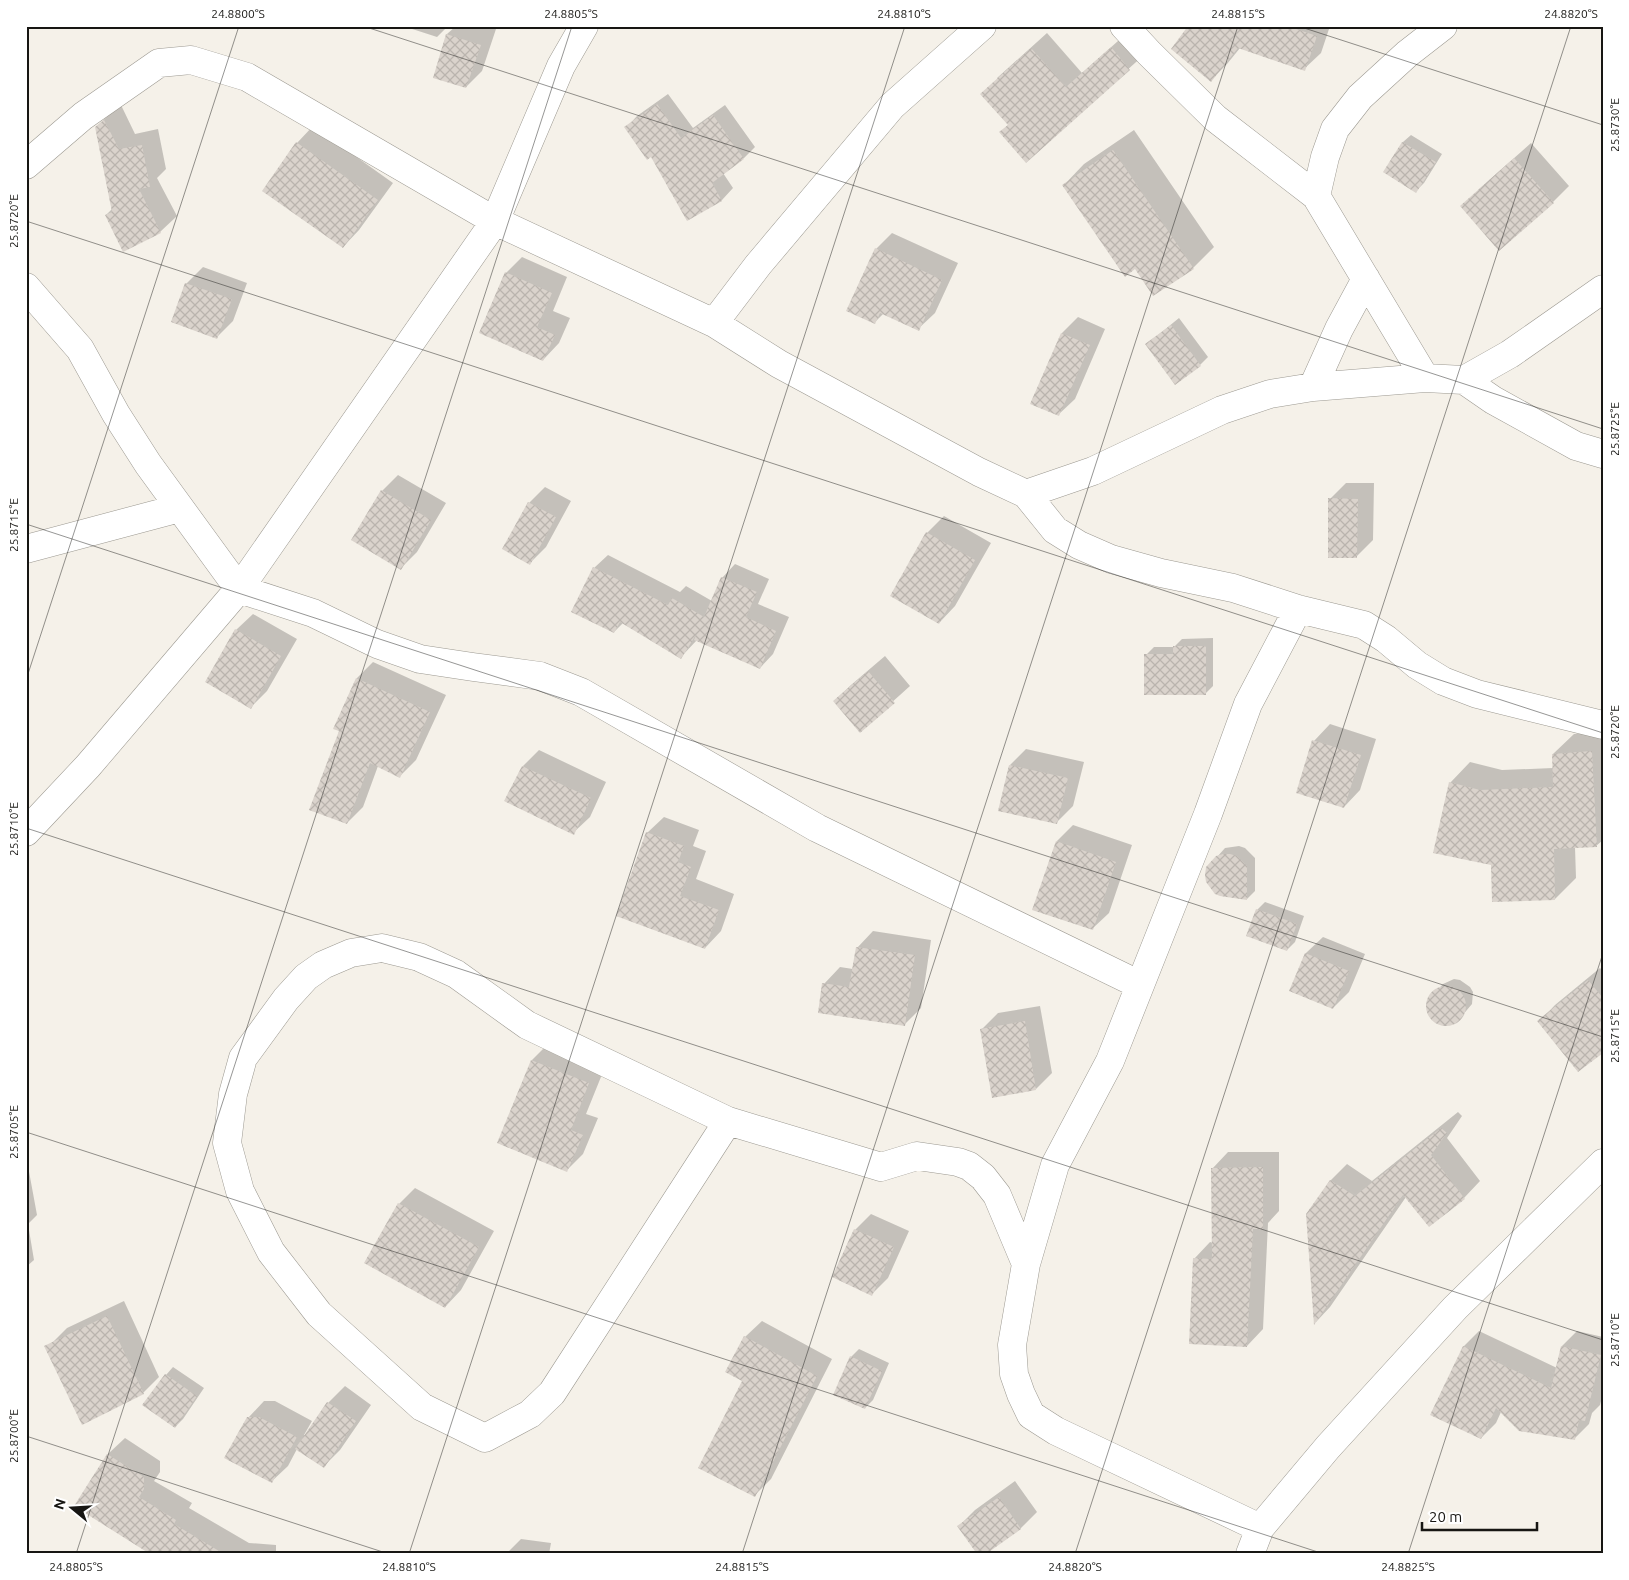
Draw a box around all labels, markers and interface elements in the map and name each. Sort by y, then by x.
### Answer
text: 24.8800°S [211,7,265,20]
text: 24.8805°S [544,7,598,20]
text: 24.8810°S [877,7,931,20]
text: 24.8815°S [1211,7,1265,20]
text: 24.8820°S [1544,7,1598,20]
text: 25.8730°E [1608,98,1621,152]
text: 25.8720°E [7,194,20,248]
text: 25.8725°E [1608,402,1621,456]
text: 25.8715°E [7,498,20,552]
text: 25.8720°E [1608,705,1621,759]
text: 25.8710°E [7,802,20,856]
text: 25.8715°E [1608,1009,1621,1063]
text: 25.8705°E [7,1105,20,1159]
text: 25.8710°E [1608,1313,1621,1367]
text: 25.8700°E [7,1409,20,1463]
north arrow [48,1482,98,1532]
text: N [50,1497,69,1511]
scale bar [1422,1500,1536,1532]
text: 20 m [1429,1508,1462,1525]
text: 24.8805°S [49,1560,103,1573]
text: 24.8810°S [382,1560,436,1573]
text: 24.8815°S [715,1560,769,1573]
text: 24.8820°S [1048,1560,1102,1573]
text: 24.8825°S [1381,1560,1435,1573]

